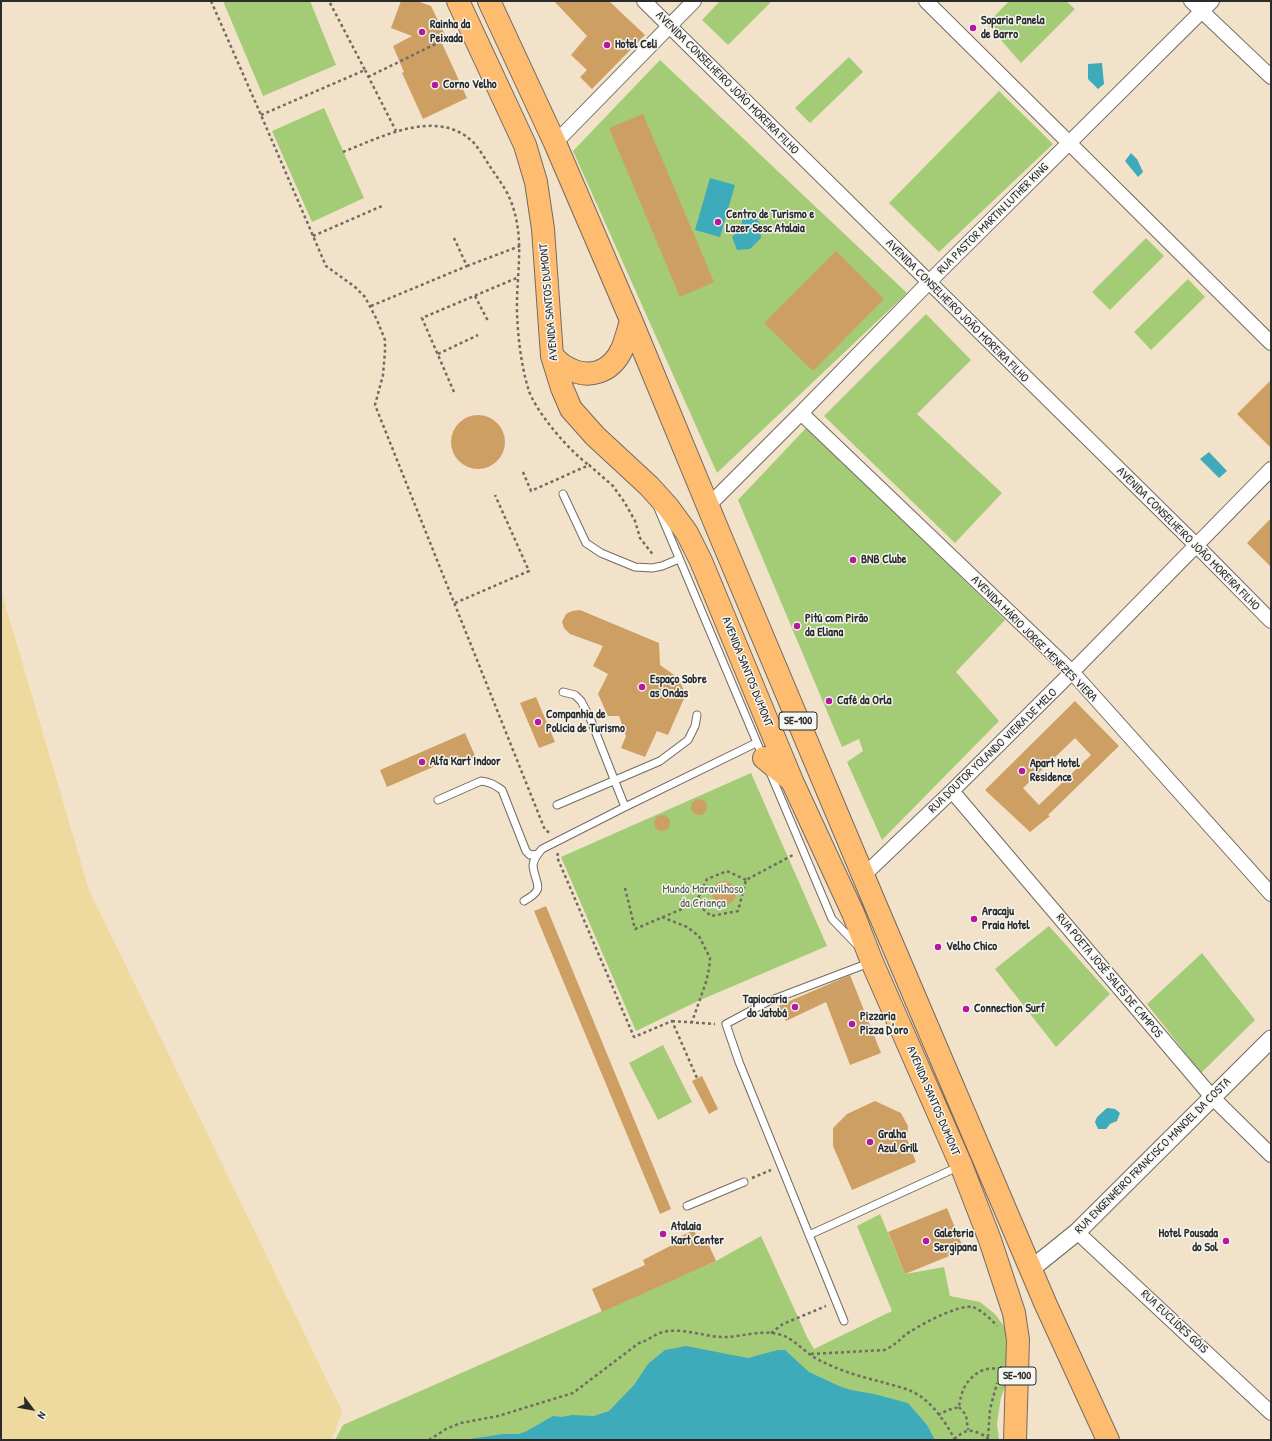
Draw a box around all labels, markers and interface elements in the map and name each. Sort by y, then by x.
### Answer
street label: AVENIDA CONSELHEIRO JOÃO MOREIRA FILHO [652,8,802,158]
place label: Soparia Panela de Barro [981,14,1045,42]
place label: Rainha da Peixada [430,18,470,46]
marker: Soparia Panela de Barro [968,23,978,33]
marker: Rainha da Peixada [417,27,427,37]
place label: Hotel Celi [615,38,658,52]
marker: Hotel Celi [602,40,612,50]
place label: Corno Velho [443,78,497,92]
marker: Corno Velho [430,80,440,90]
street label: RUA PASTOR MARTIN LUTHER KING [934,160,1052,278]
place label: Centro de Turismo e Lazer Sesc Atalaia [726,208,814,236]
marker: Centro de Turismo e Lazer Sesc Atalaia [713,217,723,227]
street label: AVENIDA CONSELHEIRO JOÃO MOREIRA FILHO [882,236,1032,386]
street label: AVENIDA SANTOS DUMONT [537,243,561,361]
street label: AVENIDA CONSELHEIRO JOÃO MOREIRA FILHO [1113,464,1263,614]
place label: BNB Clube [861,553,907,567]
marker: BNB Clube [848,555,858,565]
street label: AVENIDA MÁRIO JORGE MENEZES VIERA [968,573,1100,705]
place label: Pitú com Pirão da Eliana [805,612,868,640]
street label: AVENIDA SANTOS DUMONT [718,615,776,729]
marker: Pitú com Pirão da Eliana [792,621,802,631]
place label: Espaço Sobre as Ondas [650,673,707,701]
marker: Espaço Sobre as Ondas [637,682,647,692]
street label: RUA DOUTOR YOLANDO VIEIRA DE MELO [926,686,1060,816]
place label: Café da Orla [837,694,891,708]
marker: Café da Orla [824,696,834,706]
place label: Companhia de Polícia de Turismo [546,708,625,736]
road number: SE-100 [779,712,817,730]
marker: Companhia de Polícia de Turismo [533,717,543,727]
place label: Alfa Kart Indoor [430,755,501,769]
marker: Alfa Kart Indoor [417,757,427,767]
place label: Apart Hotel Residence [1030,757,1080,785]
marker: Apart Hotel Residence [1017,766,1027,776]
park label: Mundo Maravilhoso da Criança [663,883,743,911]
place label: Aracaju Praia Hotel [982,905,1030,933]
street label: RUA POETA JOSÉ SALES DE CAMPOS [1053,911,1165,1041]
marker: Aracaju Praia Hotel [969,914,979,924]
place label: Velho Chico [946,940,997,954]
marker: Velho Chico [933,942,943,952]
place label: Tapiocaria do Jatobá [743,993,787,1021]
marker: Tapiocaria do Jatobá [790,1002,800,1012]
place label: Connection Surf [974,1002,1045,1016]
marker: Connection Surf [961,1004,971,1014]
place label: Pizzaria Pizza D'oro [860,1010,908,1038]
marker: Pizzaria Pizza D'oro [847,1019,857,1029]
street label: AVENIDA SANTOS DUMONT [903,1044,963,1158]
street label: RUA ENGENHEIRO FRANCISCO MANOEL DA COSTA [1072,1075,1234,1237]
place label: Gralha Azul Grill [878,1128,918,1156]
marker: Gralha Azul Grill [865,1137,875,1147]
place label: Atalaia Kart Center [671,1220,724,1248]
place label: Galeteria Sergipana [934,1227,977,1255]
place label: Hotel Pousada do Sol [1159,1227,1218,1255]
marker: Atalaia Kart Center [658,1229,668,1239]
marker: Galeteria Sergipana [921,1236,931,1246]
marker: Hotel Pousada do Sol [1221,1236,1231,1246]
street label: RUA EUCLÍDES GÓIS [1137,1287,1211,1357]
road number: SE-100 [998,1367,1036,1385]
north arrow [12,1389,52,1429]
text: N [35,1409,50,1422]

